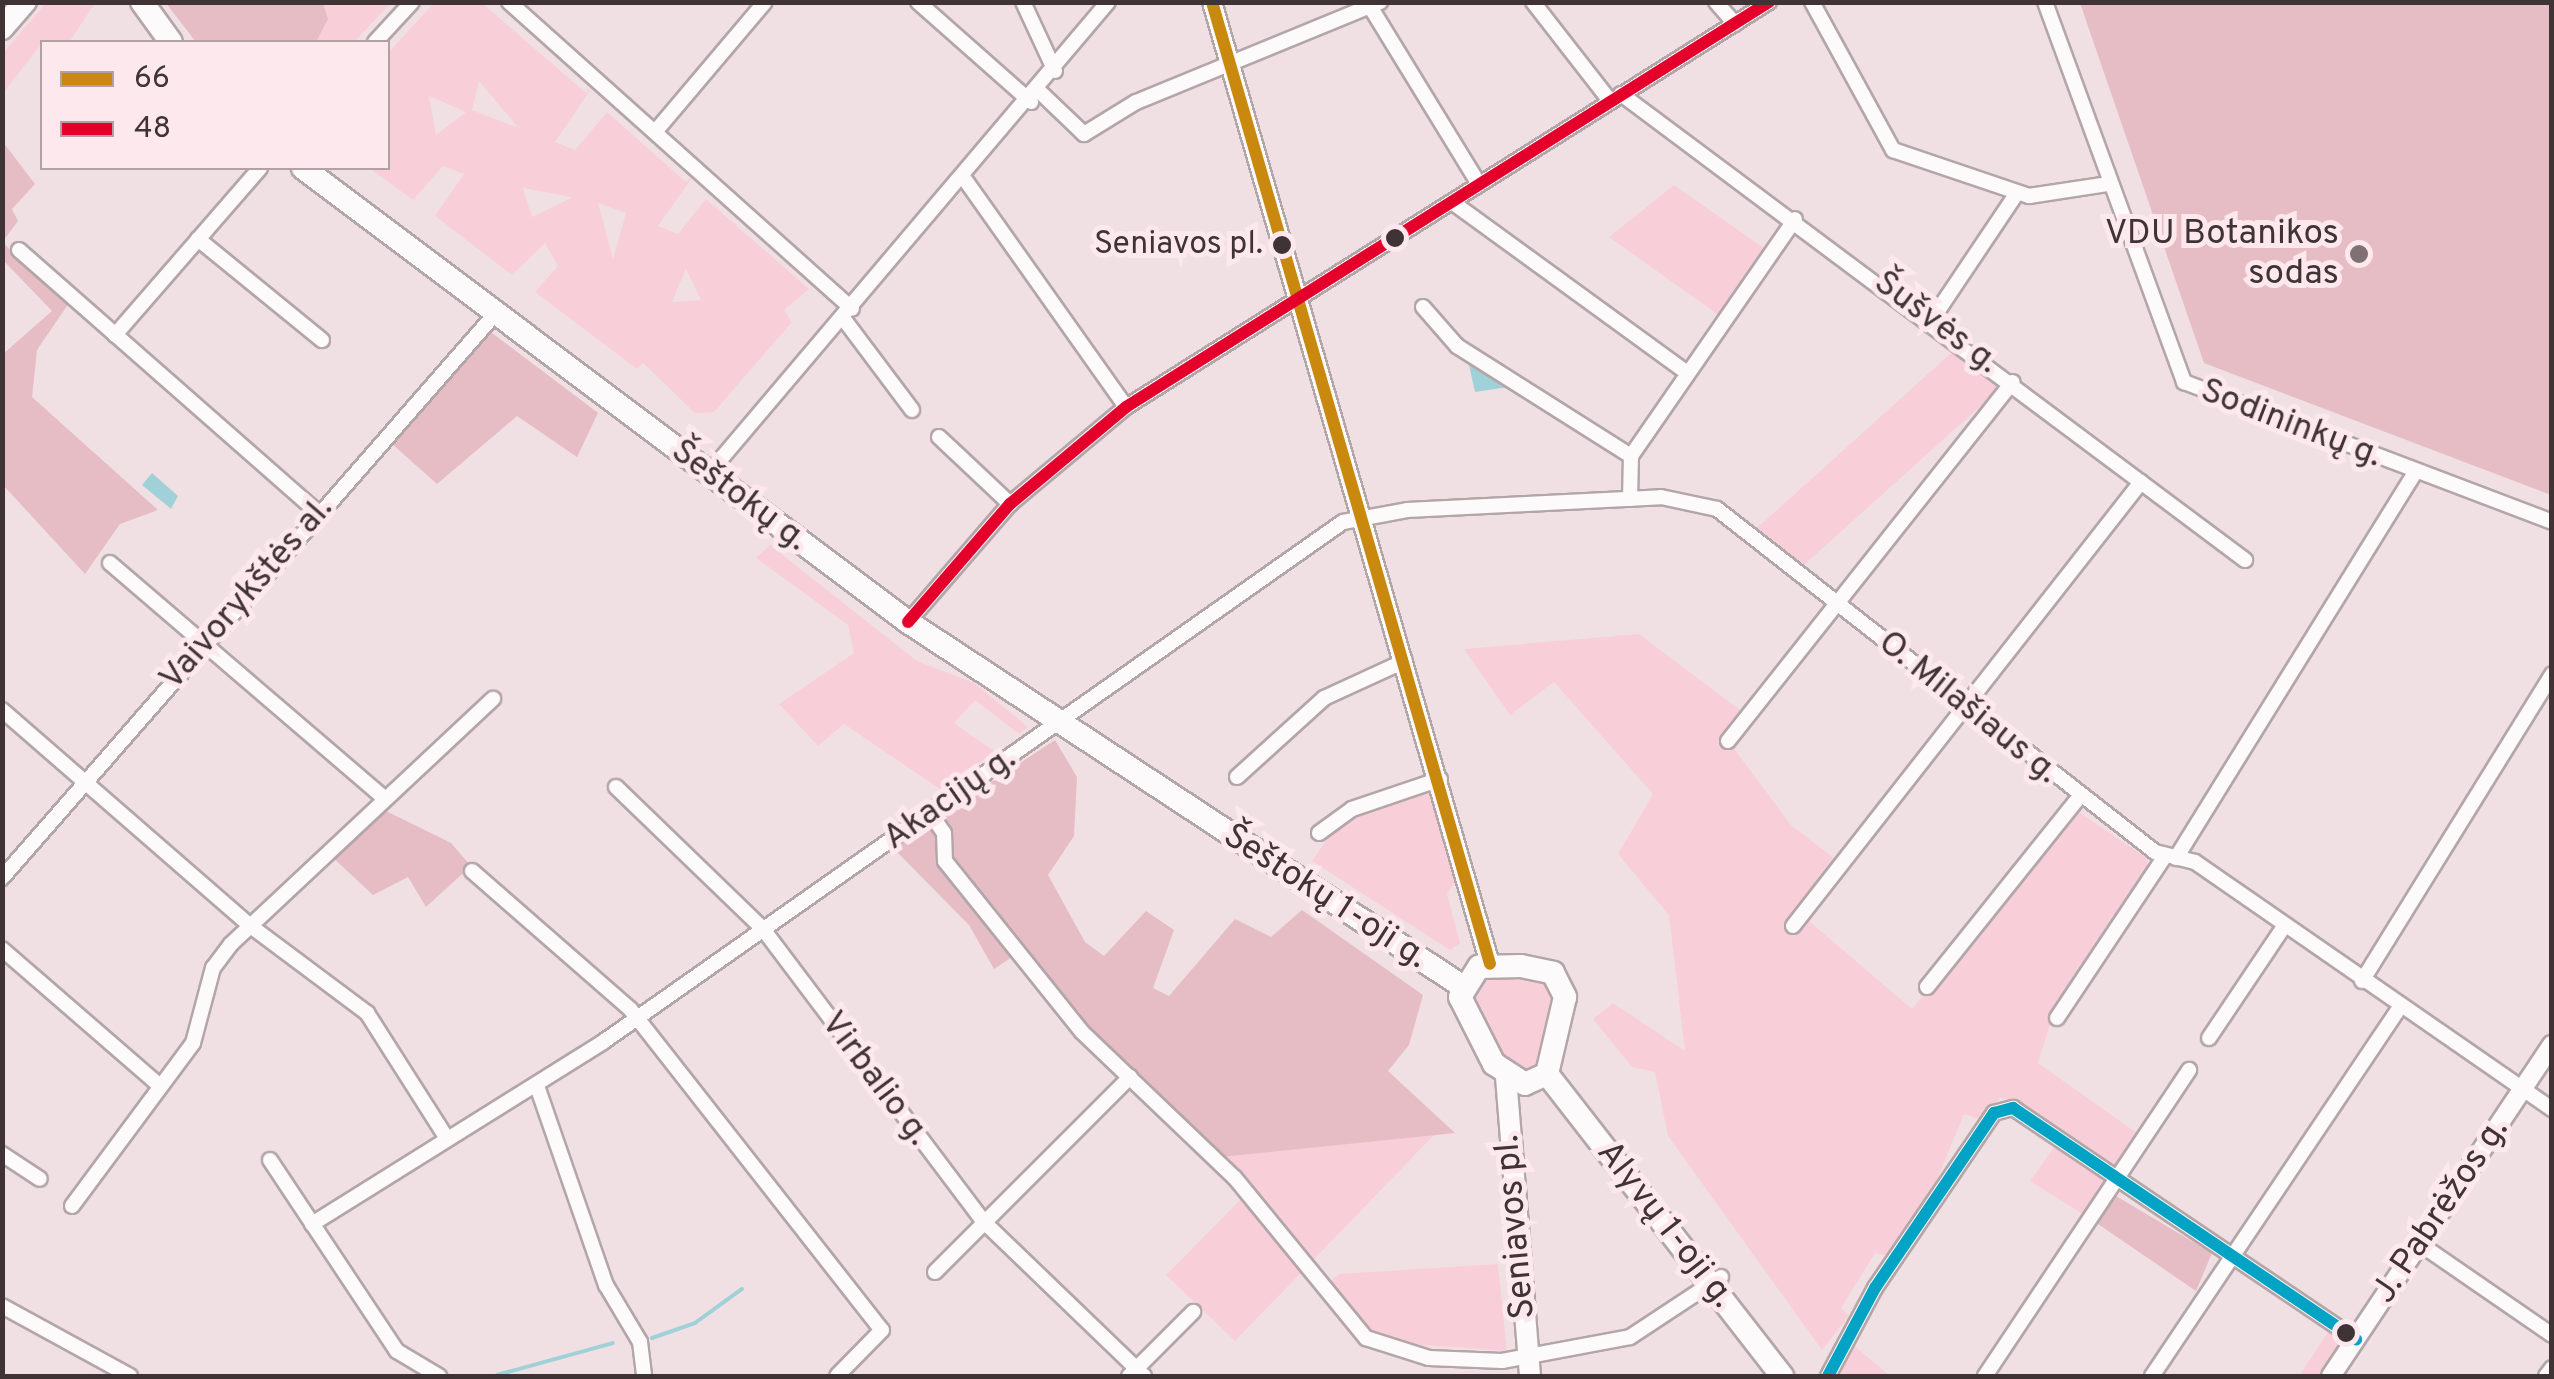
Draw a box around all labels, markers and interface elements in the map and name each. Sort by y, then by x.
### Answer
legend [40,40,390,170]
text: 66 [134,61,170,98]
text: 48 [134,111,171,148]
place label: VDU Botanikos sodas [2105,213,2339,295]
place label: Seniavos pl. [1094,226,1263,264]
unlabelled marker [1385,228,1405,248]
marker: Seniavos pl. [1272,235,1292,255]
marker: VDU Botanikos sodas [2348,243,2370,265]
street label: Šušvės g. [1865,262,2007,384]
street label: Sodininkų g. [2194,370,2388,478]
street label: Šeštokų g. [662,431,816,561]
street label: Vaivorykštės al. [152,489,342,699]
street label: O. Milašiaus g. [1869,622,2067,794]
street label: Akacijų g. [876,738,1024,860]
street label: Šeštokų 1-oji g. [1215,815,1435,979]
street label: Virbalio g. [811,1004,939,1154]
street label: J. Pabrėžos g. [2364,1111,2518,1311]
street label: Seniavos pl. [1487,1133,1545,1321]
street label: Alyvų 1-oji g. [1587,1133,1743,1317]
unlabelled marker [2336,1323,2356,1343]

